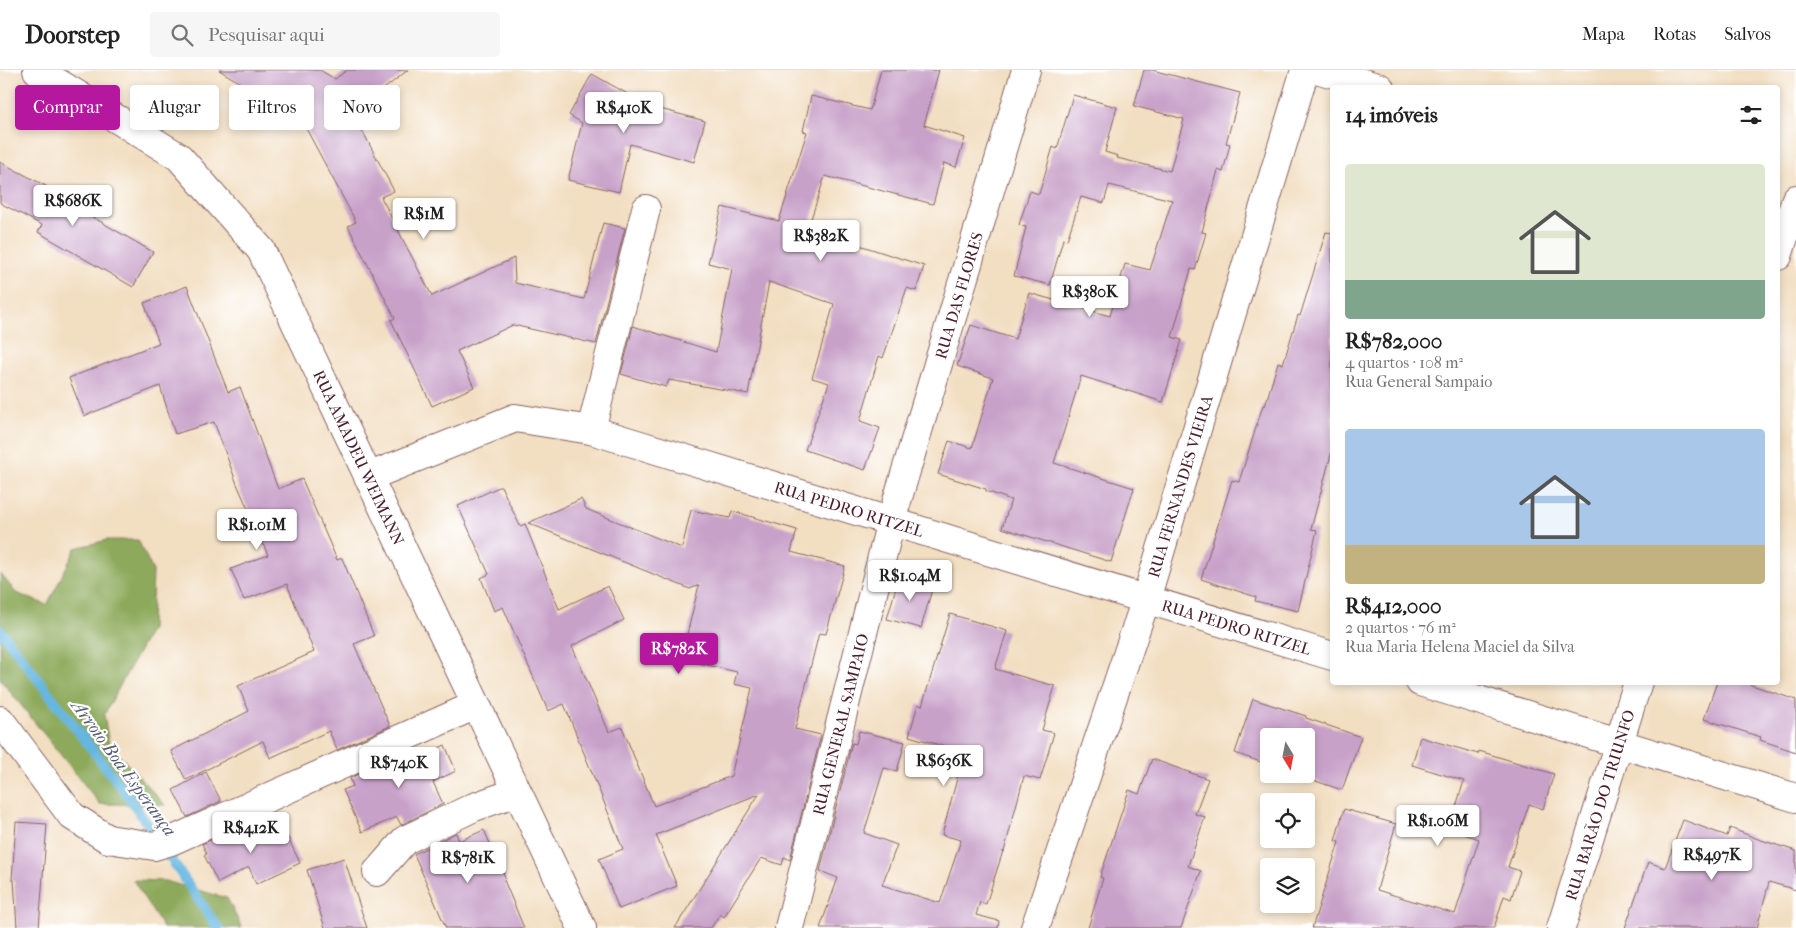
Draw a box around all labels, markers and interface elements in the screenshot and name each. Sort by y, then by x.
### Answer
search box [150,12,500,57]
text: Doorstep [25,21,120,49]
icon: search [168,21,196,49]
text: Pesquisar aqui [208,24,325,46]
text: Mapa [1582,24,1625,45]
text: Rotas [1653,24,1696,45]
text: Salvos [1724,24,1771,45]
chip: Comprar [15,85,120,130]
chip: Alugar [130,85,219,130]
chip: Filtros [229,85,314,130]
chip: Novo [324,85,400,130]
pin: R$410K [583,92,665,134]
text: R$410K [596,98,652,117]
icon: filters [1737,101,1765,129]
text: 14 imóveis [1345,103,1438,127]
pin: R$686K [32,184,114,227]
text: R$686K [44,191,102,210]
icon: home [1510,197,1600,287]
pin: R$1M [394,198,454,240]
text: R$1M [404,204,444,223]
pin: R$382K [780,220,862,262]
text: R$382K [794,226,848,245]
street label: RUA DAS FLORES [931,230,987,361]
pin: R$380K [1049,276,1131,318]
text: R$380K [1062,282,1118,301]
text: R$782,000 [1345,329,1442,353]
text: 4 quartos · 108 m² [1345,353,1463,372]
street label: RUA AMADEU WEIMANN [309,367,408,548]
text: Rua General Sampaio [1345,372,1492,391]
street label: RUA FERNANDES VIEIRA [1144,392,1217,580]
icon: home [1510,462,1600,552]
street label: RUA PEDRO RITZEL [772,477,926,541]
pin: R$1.01M [211,508,303,551]
text: R$1.01M [228,515,286,534]
pin: R$1.04M [864,560,956,602]
text: R$1.04M [879,566,941,585]
text: R$412,000 [1345,594,1442,618]
street label: RUA PEDRO RITZEL [1159,596,1313,659]
text: 2 quartos · 76 m² [1345,618,1456,637]
pin: R$782K [638,632,720,675]
street label: RUA GENERAL SAMPAIO [809,632,872,817]
text: Rua Maria Helena Maciel da Silva [1345,637,1575,656]
text: R$782K [651,639,707,658]
water label: Arroio Boa Esperança [66,694,180,841]
street label: RUA BARÃO DO TRIUNFO [1561,707,1639,903]
north arrow [1260,728,1315,782]
map controls [1260,728,1315,913]
pin: R$636K [903,744,985,787]
pin: R$740K [358,746,440,789]
text: R$636K [916,751,972,770]
text: R$740K [370,753,428,772]
button: locate [1260,793,1315,848]
pin: R$1.06M [1392,804,1484,847]
text: R$1.06M [1407,811,1469,830]
pin: R$412K [210,812,292,854]
text: R$412K [223,818,279,837]
pin: R$497K [1671,838,1753,881]
pin: R$781K [427,842,509,884]
text: R$497K [1683,845,1741,864]
text: R$781K [441,848,495,867]
button: layers [1260,858,1315,913]

